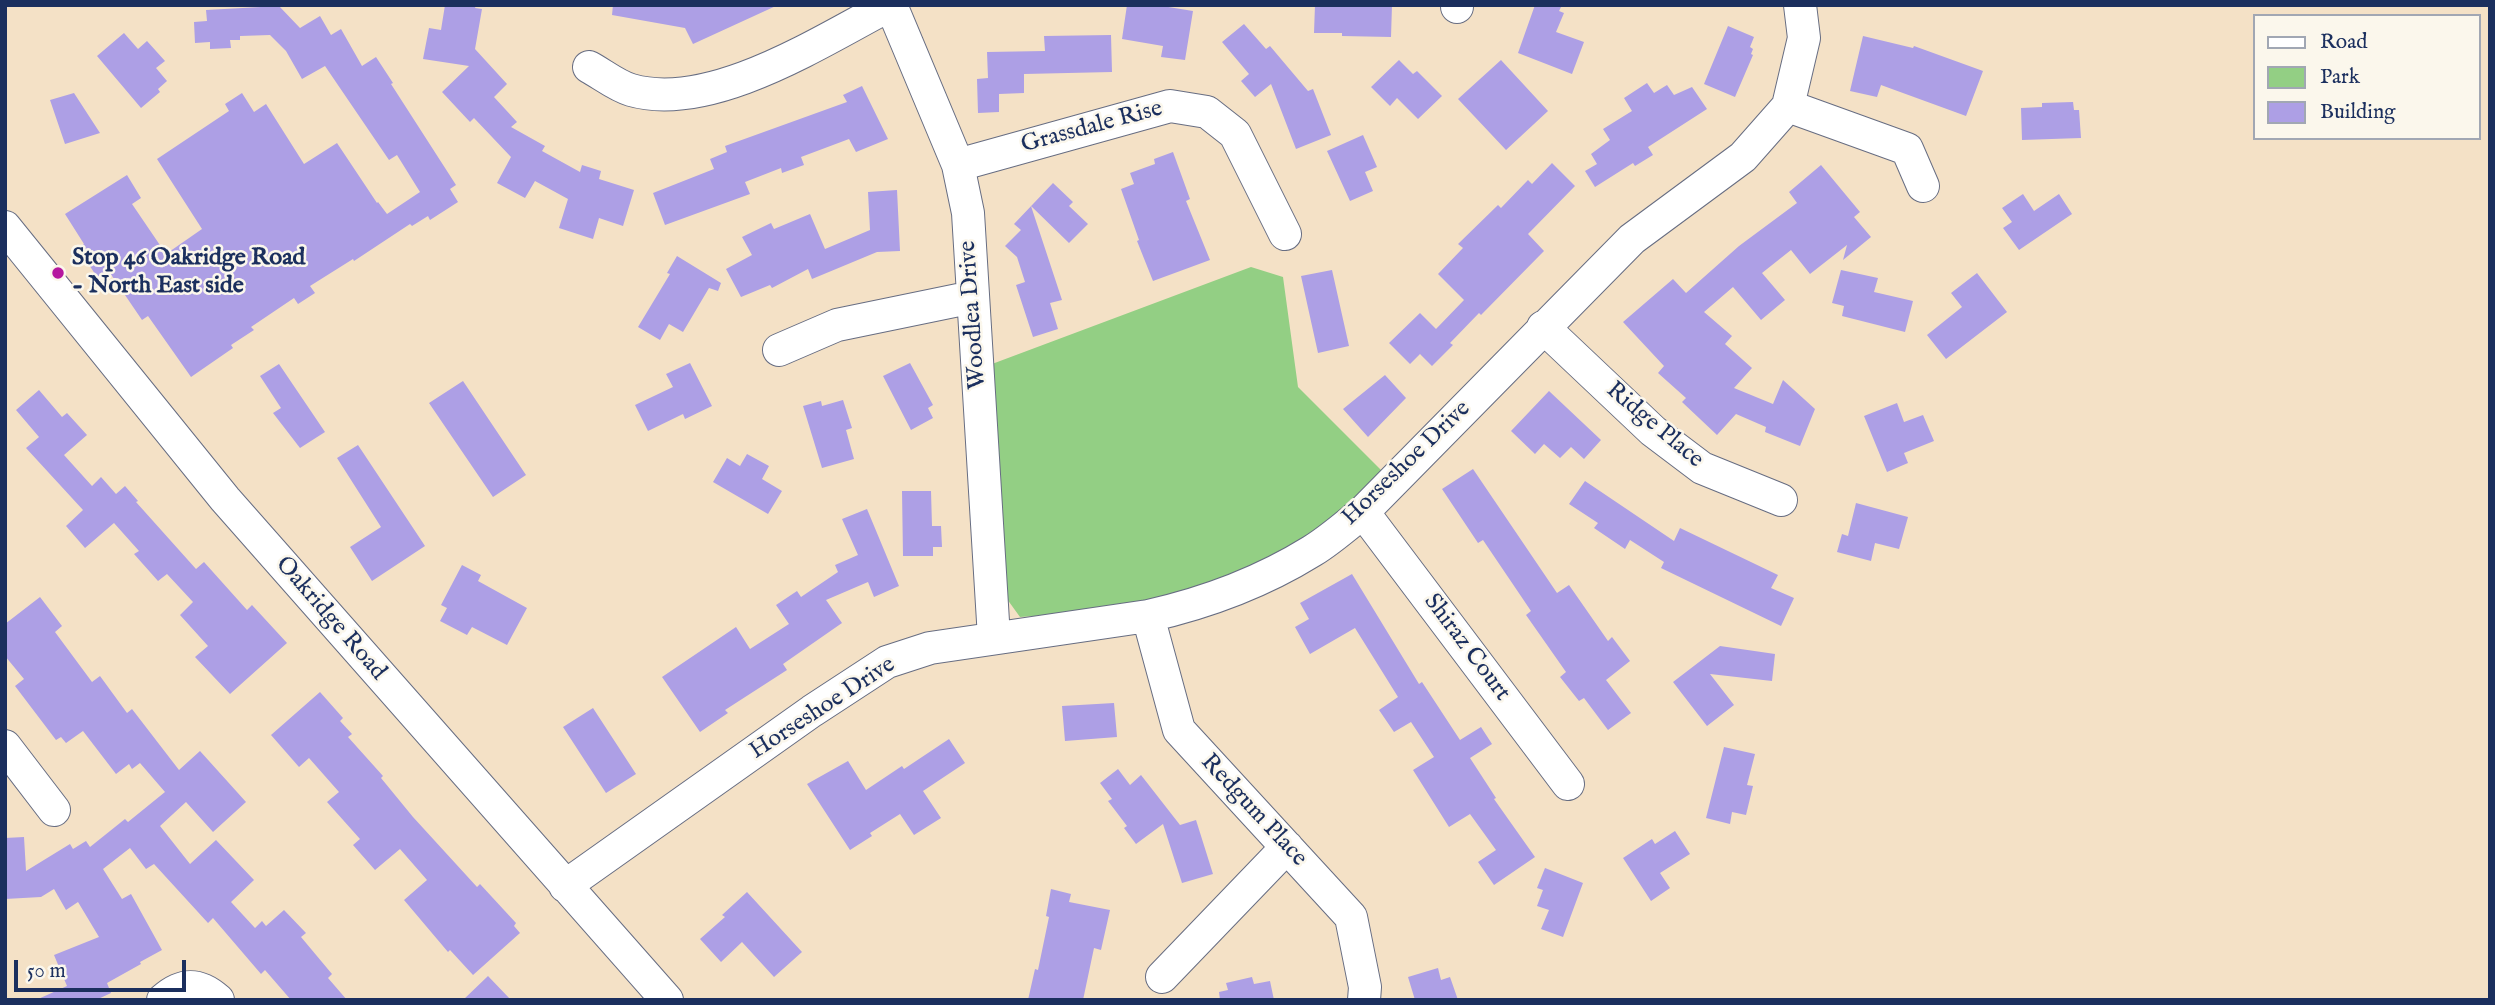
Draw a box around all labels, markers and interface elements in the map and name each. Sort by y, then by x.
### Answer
legend [2254,14,2481,140]
text: Road [2320,29,2367,56]
text: Park [2320,64,2360,91]
street label: Grassdale Rise [1018,95,1166,161]
text: Building [2320,99,2395,126]
street label: Woodlea Drive [954,240,994,390]
place label: Stop 46 Oakridge Road - North East side [72,245,305,301]
marker: Stop 46 Oakridge Road - North East side [50,265,66,281]
street label: Ridge Place [1599,377,1709,475]
street label: Horseshoe Drive [1337,395,1477,533]
street label: Oakridge Road [268,551,392,687]
street label: Shiraz Court [1416,589,1516,707]
street label: Horseshoe Drive [745,651,901,767]
street label: Redgum Place [1194,749,1312,873]
scale bar [18,946,189,990]
text: 50 m [27,958,66,985]

